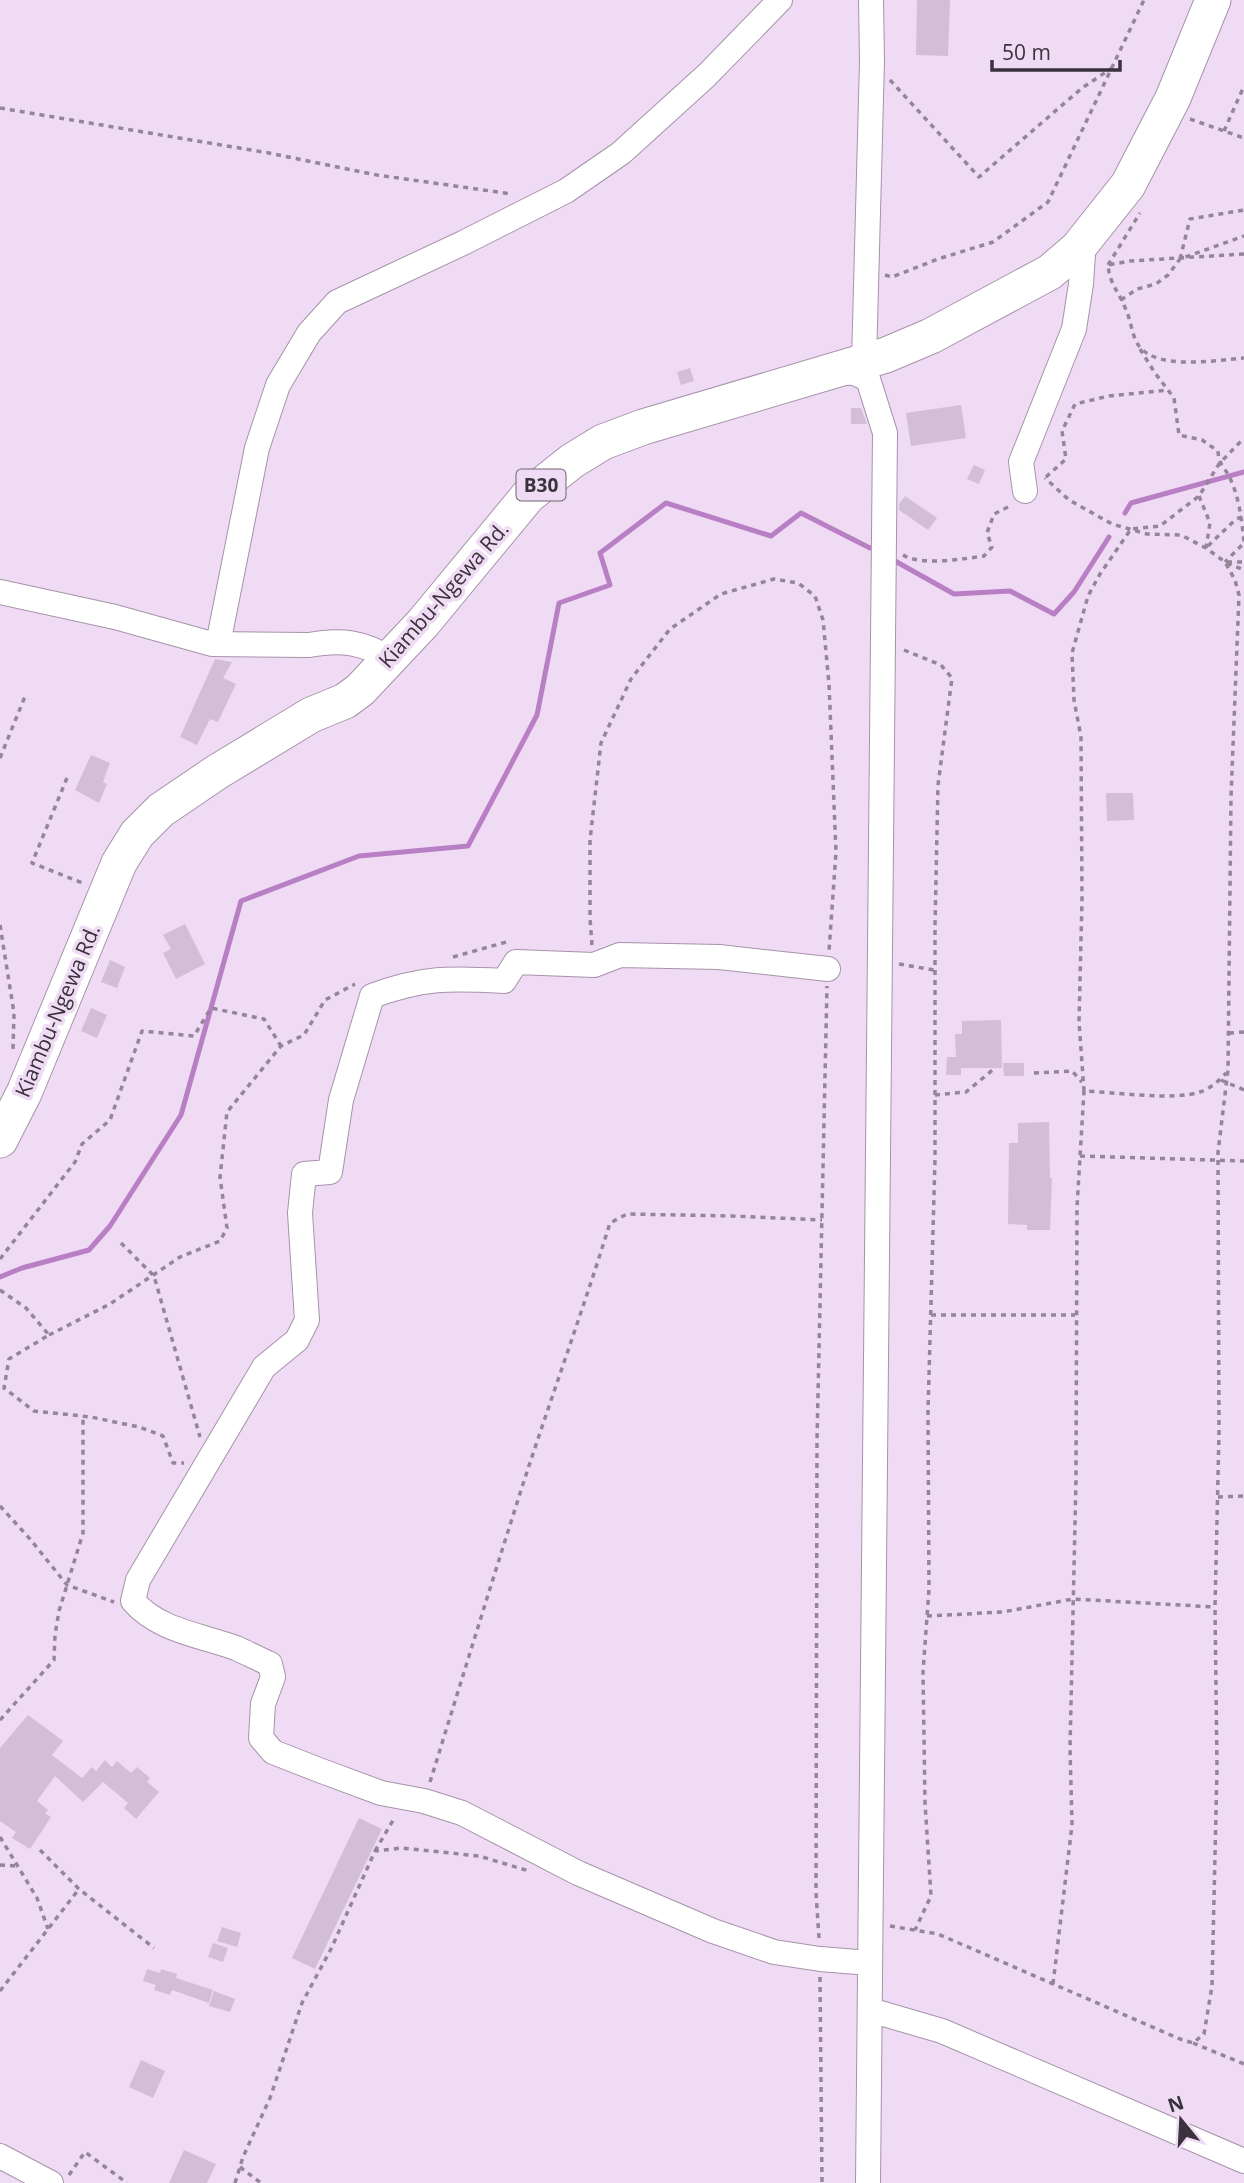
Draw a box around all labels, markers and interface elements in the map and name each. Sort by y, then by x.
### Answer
scale bar [992,28,1120,72]
text: 50 m [1002,38,1051,66]
road number: B30 [516,470,566,500]
street label: Kiambu-Ngewa Rd. [372,515,515,674]
street label: Kiambu-Ngewa Rd. [8,920,106,1101]
north arrow [1146,2085,1216,2155]
text: N [1164,2089,1187,2119]

